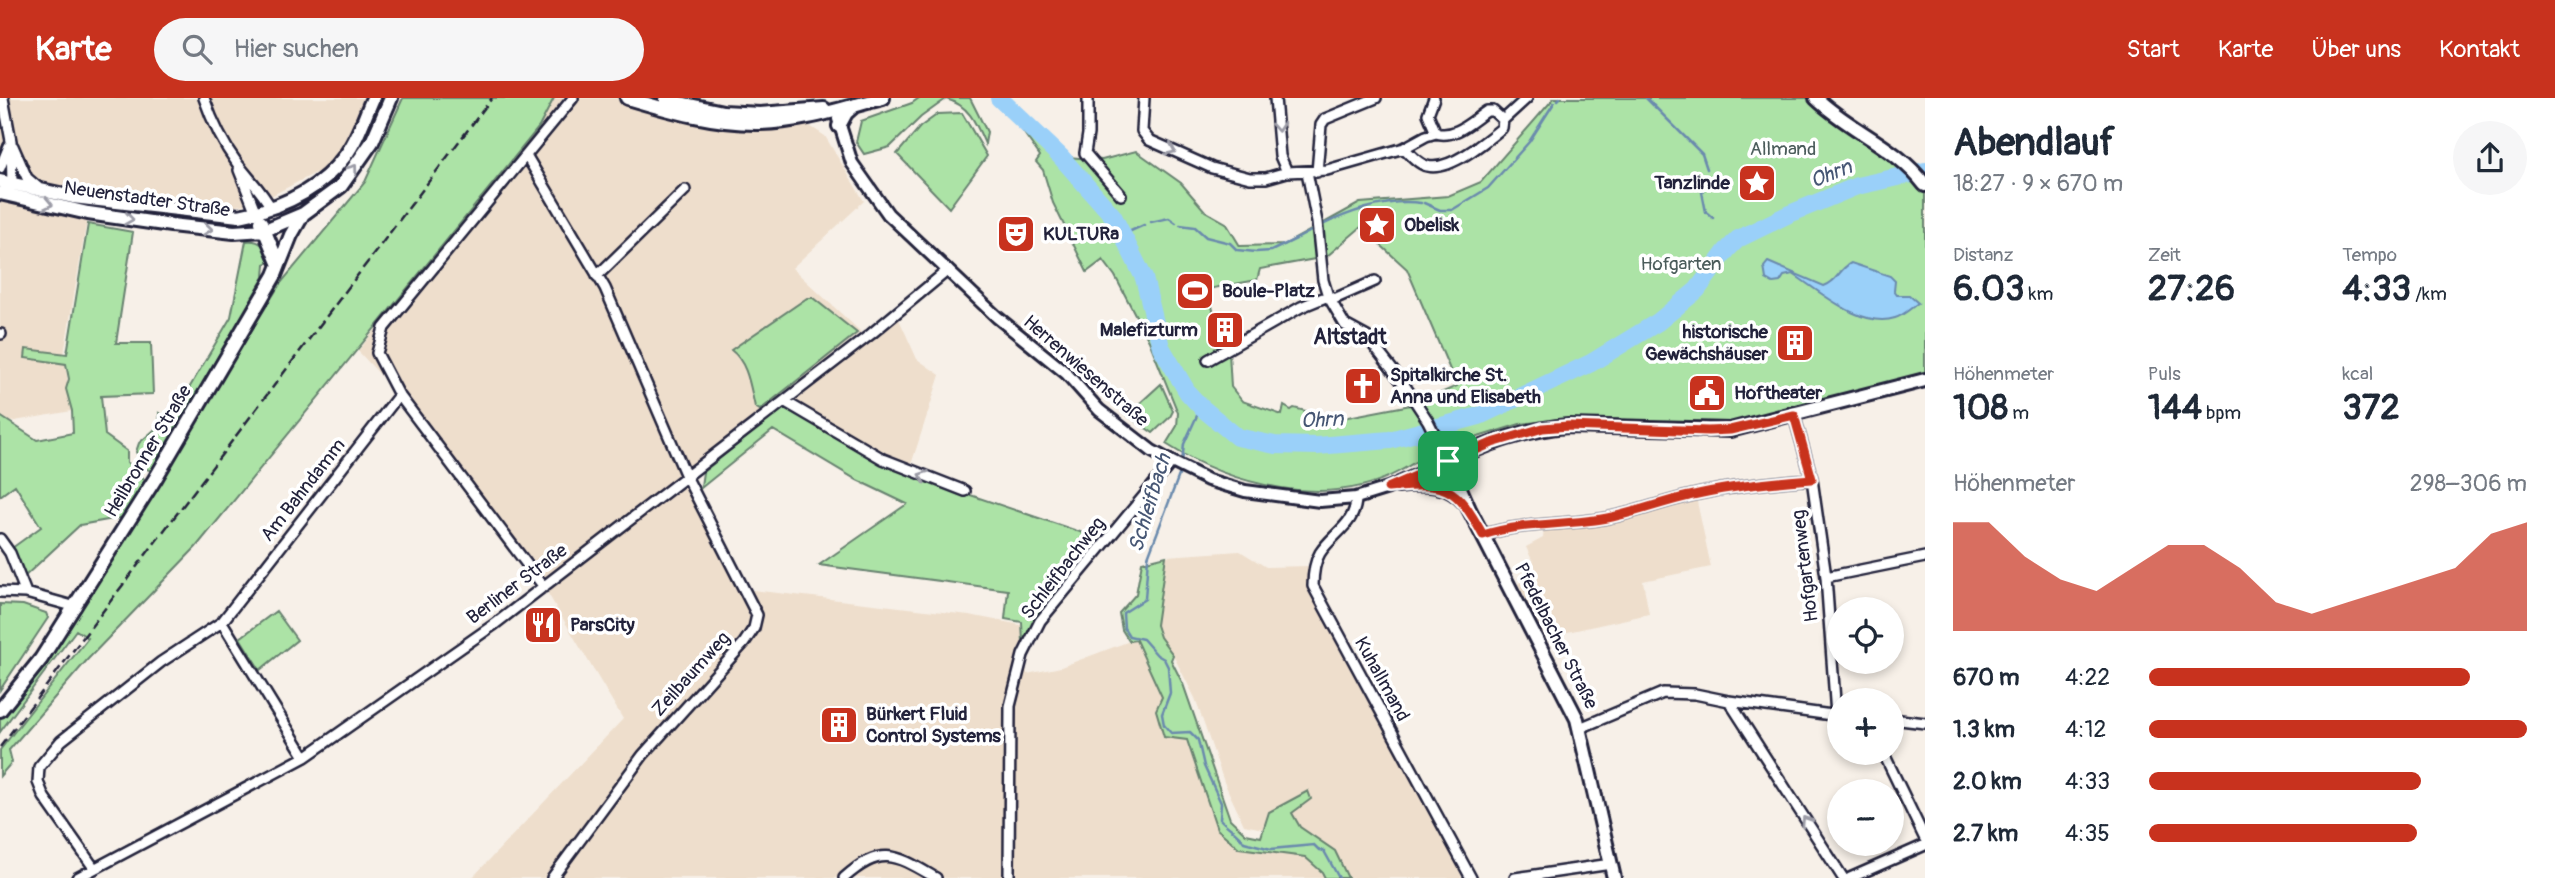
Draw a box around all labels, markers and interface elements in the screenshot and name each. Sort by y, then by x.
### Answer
search box [154,18,644,81]
text: Karte [35,29,112,70]
icon: search [178,30,216,68]
text: Hier suchen [234,33,359,65]
text: Start [2127,35,2180,64]
text: Karte [2218,35,2273,64]
text: Über uns [2311,35,2401,64]
text: Kontakt [2439,35,2520,64]
text: Abendlauf [1953,119,2115,167]
button: share [2453,121,2527,195]
one-way arrow [1270,122,1285,133]
park label: Allmand [1750,137,1816,161]
one-way arrow [1164,142,1176,156]
water label: Ohrn [1806,153,1857,194]
place icon: Tanzlinde [1736,162,1778,204]
one-way arrow [345,164,358,177]
text: 18:27 · 9 × 670 m [1953,169,2123,198]
place label: Tanzlinde [1653,171,1731,195]
street label: Neuenstadter Straße [62,175,232,223]
one-way arrow [42,196,54,210]
place icon: Obelisk [1356,204,1398,246]
one-way arrow [124,212,135,227]
theatre icon: KULTURa [995,213,1037,255]
place label: Obelisk [1404,213,1460,237]
one-way arrow [203,221,214,236]
place label: KULTURa [1043,222,1119,246]
text: Distanz [1953,243,2013,267]
text: Zeit [2148,243,2181,267]
text: Tempo [2342,243,2397,267]
park label: Hofgarten [1640,252,1722,276]
text: 6.03 [1953,267,2024,311]
text: 27:26 [2148,267,2235,311]
text: 4:33 [2342,267,2411,311]
sports icon: Boule-Platz [1174,270,1216,312]
place label: Boule-Platz [1222,279,1315,303]
text: km [2024,282,2053,306]
text: /km [2411,282,2447,306]
building icon: Malefizturm [1204,309,1246,351]
street label: Herrenwiesenstraße [1018,310,1154,432]
place label: Malefizturm [1100,318,1198,342]
place label: historische Gewächshäuser [1645,320,1769,366]
building icon: historische Gewächshäuser [1774,322,1816,364]
district label: Altstadt [1313,324,1387,351]
text: Höhenmeter [1953,362,2054,386]
text: Puls [2148,362,2181,386]
text: kcal [2342,362,2373,386]
place label: Spitalkirche St. Anna und Elisabeth [1390,363,1541,409]
church icon: Spitalkirche St. Anna und Elisabeth [1342,365,1384,407]
public building icon: Hoftheater [1686,372,1728,414]
street label: Heilbronner Straße [99,380,197,522]
place label: Hoftheater [1734,381,1822,405]
text: 108 [1953,386,2008,430]
text: 144 [2148,386,2202,430]
text: 372 [2342,386,2400,430]
text: m [2008,401,2029,425]
text: bpm [2202,401,2241,425]
water label: Ohrn [1300,405,1345,435]
pin [1418,431,1478,491]
street label: Am Bahndamm [255,434,351,546]
icon: arrive [1429,442,1467,480]
water label: Schleifbach [1122,450,1178,555]
text: Höhenmeter [1953,469,2075,498]
text: 298–306 m [2410,469,2527,498]
one-way arrow [918,470,930,484]
street label: Hofgartenweg [1786,508,1824,624]
street label: Schleifbachweg [1016,512,1110,624]
street label: Berliner Straße [462,538,573,630]
street label: Pfedelbacher Straße [1509,559,1603,714]
map controls [1827,597,1904,856]
button: locate [1827,597,1904,674]
restaurant icon: ParsCity [522,604,564,646]
place label: ParsCity [570,613,636,637]
street label: Zeilbaumweg [647,627,735,721]
street label: Kuhallmand [1349,633,1415,725]
text: 670 m [1953,663,2019,692]
text: 4:22 [2065,663,2110,692]
button: + [1827,688,1904,765]
place label: Bürkert Fluid Control Systems [866,702,1001,748]
building icon: Bürkert Fluid Control Systems [818,704,860,746]
text: 1.3 km [1953,715,2015,744]
text: 4:12 [2065,715,2106,744]
text: 2.0 km [1953,767,2022,796]
text: 4:33 [2065,767,2110,796]
button: − [1827,779,1904,856]
one-way arrow [1802,815,1815,828]
text: 2.7 km [1953,819,2018,848]
text: 4:35 [2065,819,2110,848]

